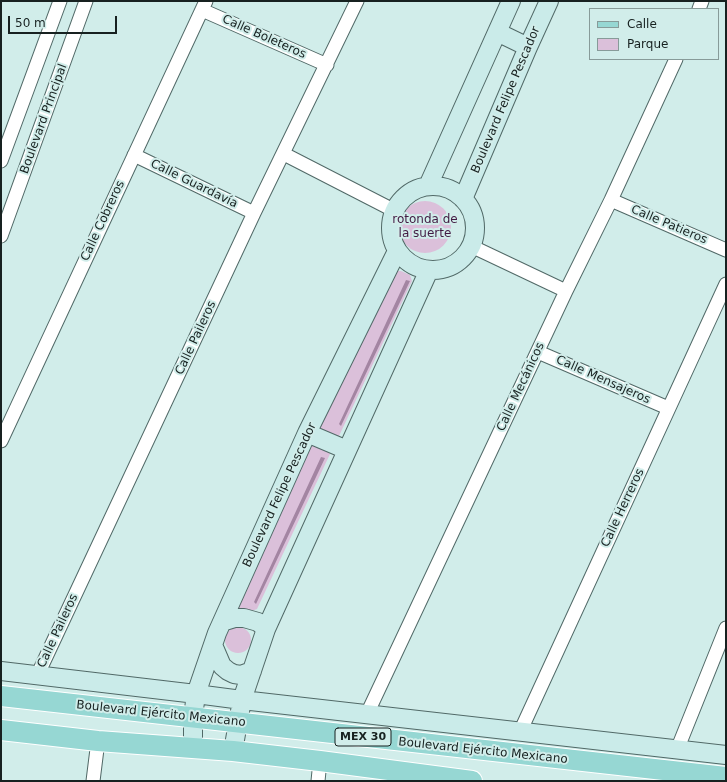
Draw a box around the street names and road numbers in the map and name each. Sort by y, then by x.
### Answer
street label: Calle Boleteros [220,12,308,62]
street label: Boulevard Felipe Pescador [469,25,543,175]
street label: Boulevard Principal [17,62,71,176]
street label: Calle Guardavía [148,157,240,211]
street label: Calle Cobreros [78,178,128,264]
street label: Calle Patieros [629,202,709,248]
street label: Calle Paileros [173,299,219,377]
street label: Calle Mecánicos [494,340,548,434]
street label: Calle Mensajeros [554,353,652,407]
street label: Boulevard Felipe Pescador [240,420,320,570]
street label: Calle Herreros [599,466,647,550]
street label: Calle Paileros [35,592,81,670]
street label: Boulevard Ejército Mexicano [76,698,246,730]
road number: MEX 30 [335,728,391,746]
street label: Boulevard Ejército Mexicano [398,735,568,767]

